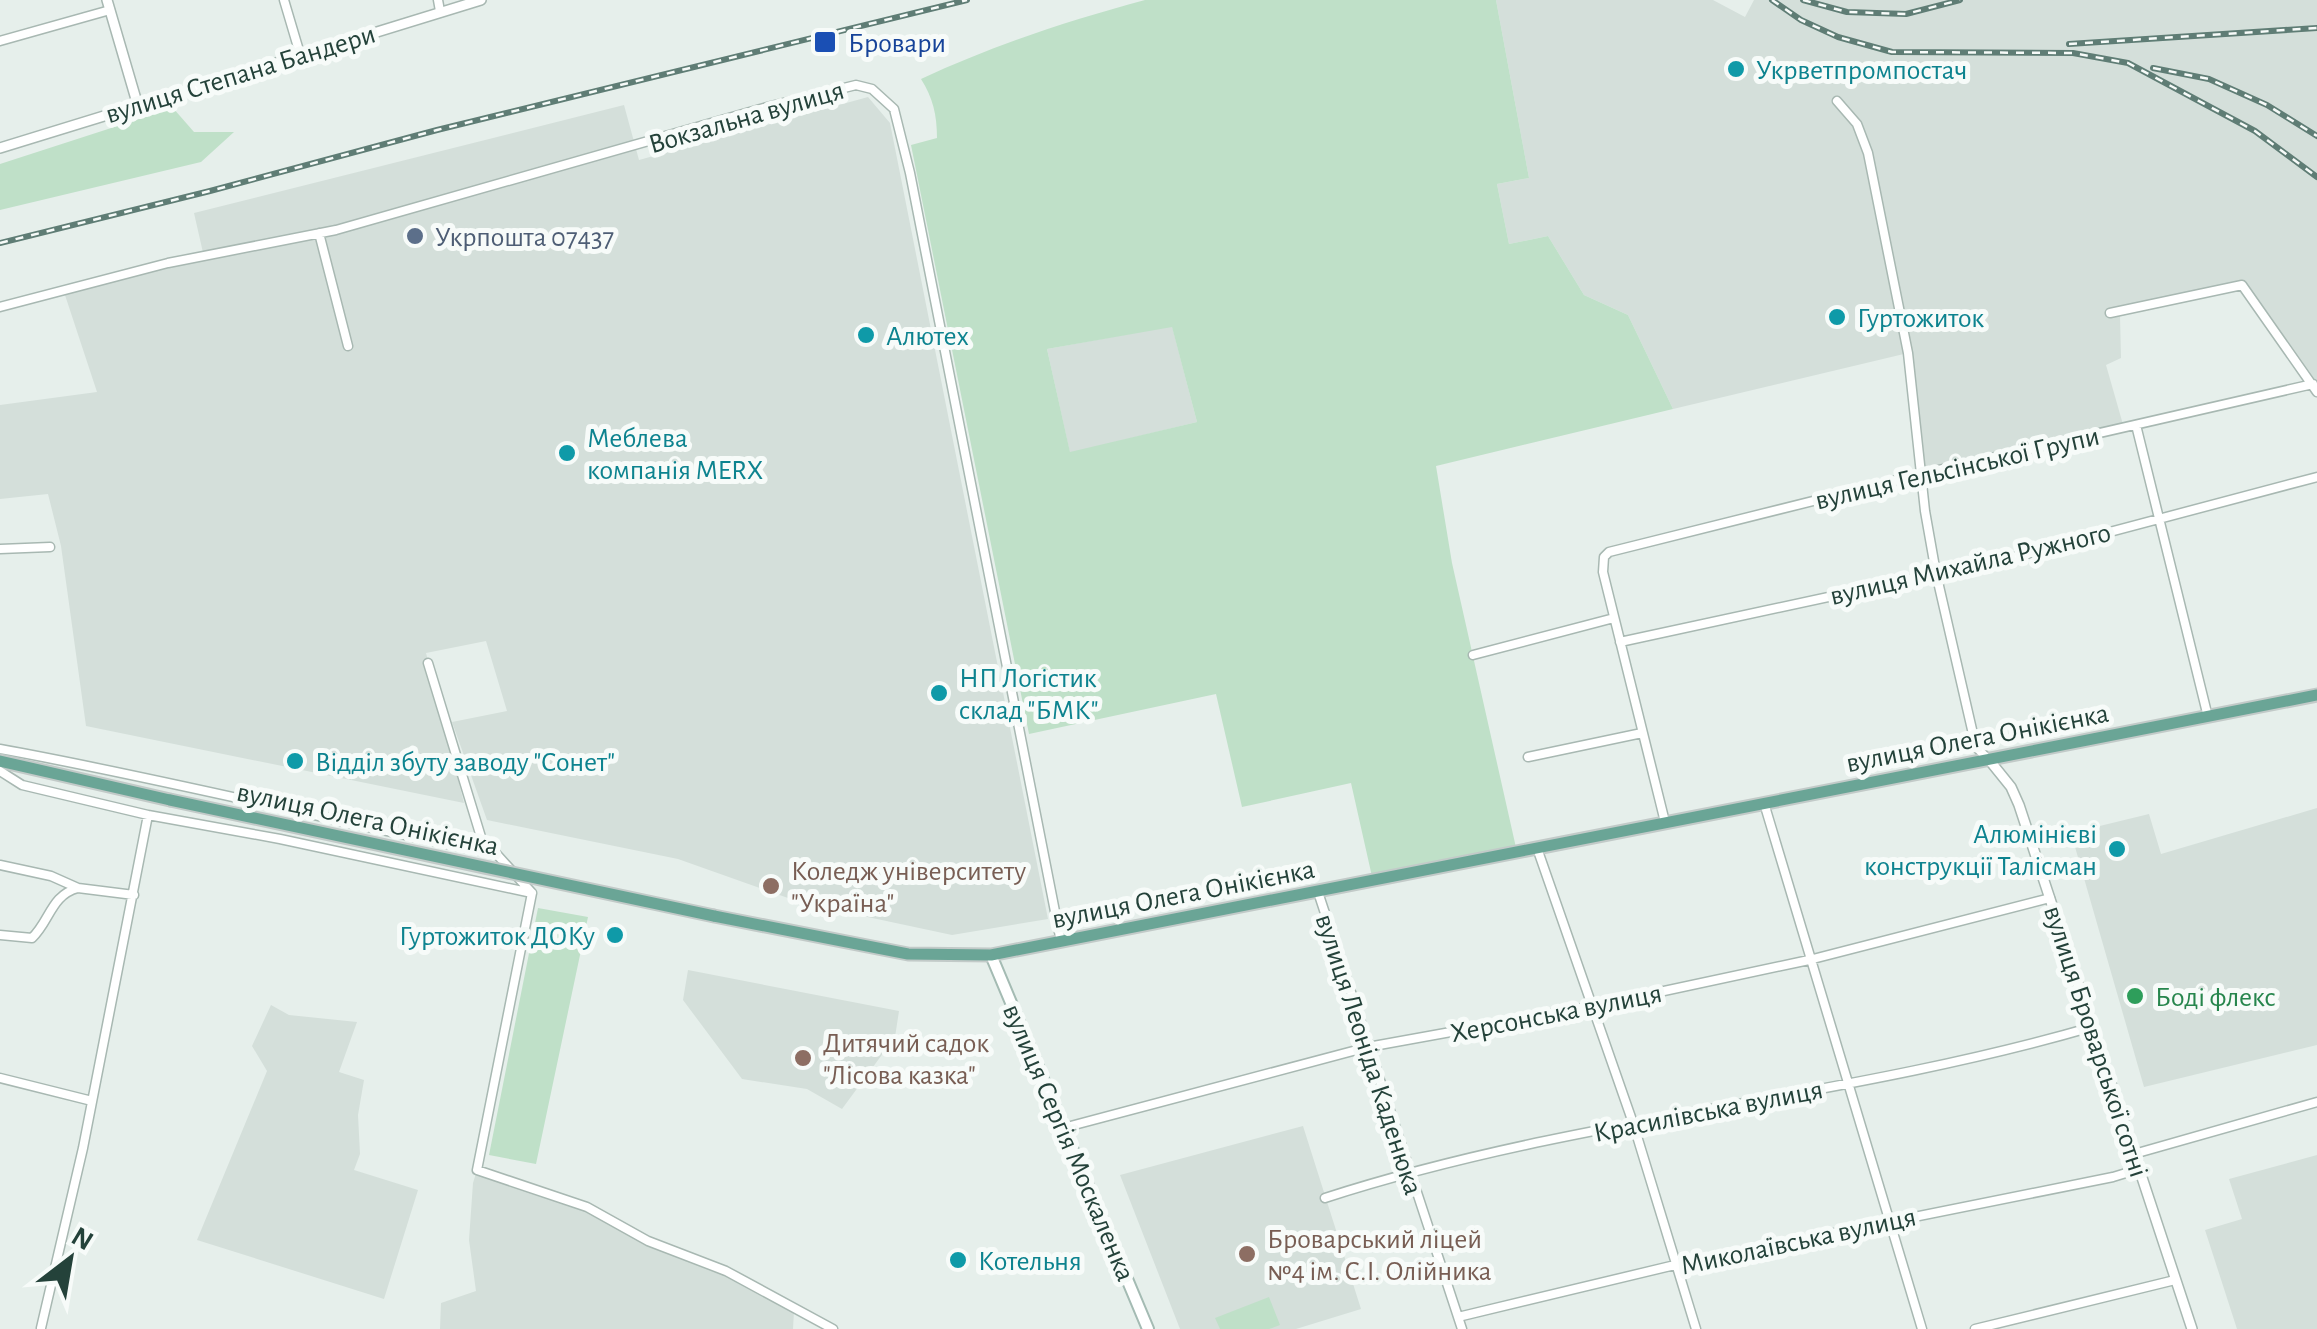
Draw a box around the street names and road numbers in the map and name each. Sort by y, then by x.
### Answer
street label: вулиця Степана Бандери [102,20,379,129]
street label: Вокзальна вулиця [646,77,848,159]
street label: вулиця Гельсінської Групи [1813,423,2102,515]
street label: вулиця Михайла Ружного [1827,519,2114,611]
street label: вулиця Олега Онікієнка [1844,700,2111,778]
street label: вулиця Олега Онікієнка [234,779,501,861]
street label: вулиця Олега Онікієнка [1050,856,1317,934]
street label: вулиця Броварської сотні [2038,902,2152,1181]
street label: вулиця Леоніда Каденюка [1309,911,1427,1199]
street label: Херсонська вулиця [1448,980,1664,1048]
street label: вулиця Сергія Москаленка [997,1000,1139,1286]
street label: Красилівська вулиця [1591,1076,1825,1148]
street label: Миколаївська вулиця [1678,1203,1919,1281]

